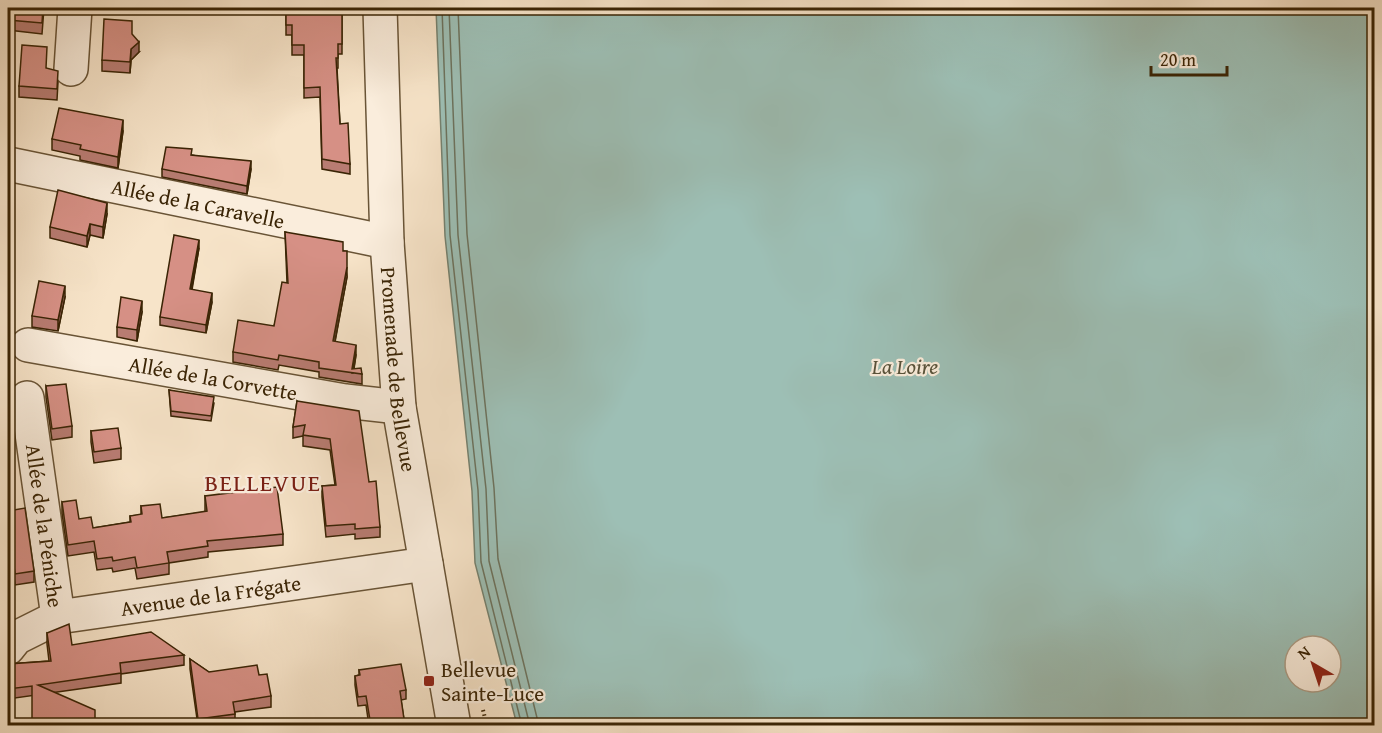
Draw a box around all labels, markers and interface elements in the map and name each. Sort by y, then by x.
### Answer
scale bar [1151,39,1228,77]
text: 20 m [1160,46,1196,73]
street label: Allée de la Caravelle [109,170,287,236]
street label: Promenade de Bellevue [373,266,425,474]
street label: Allée de la Corvette [127,348,300,408]
water label: La Loire [871,350,938,382]
street label: Allée de la Péniche [18,442,72,610]
district label: BELLEVUE [205,465,321,500]
street label: Avenue de la Frégate [118,567,303,623]
north arrow [1283,634,1343,694]
text: N [1292,639,1316,665]
place label: Bellevue Sainte-Luce [441,654,544,709]
marker: Bellevue Sainte-Luce [422,674,436,688]

